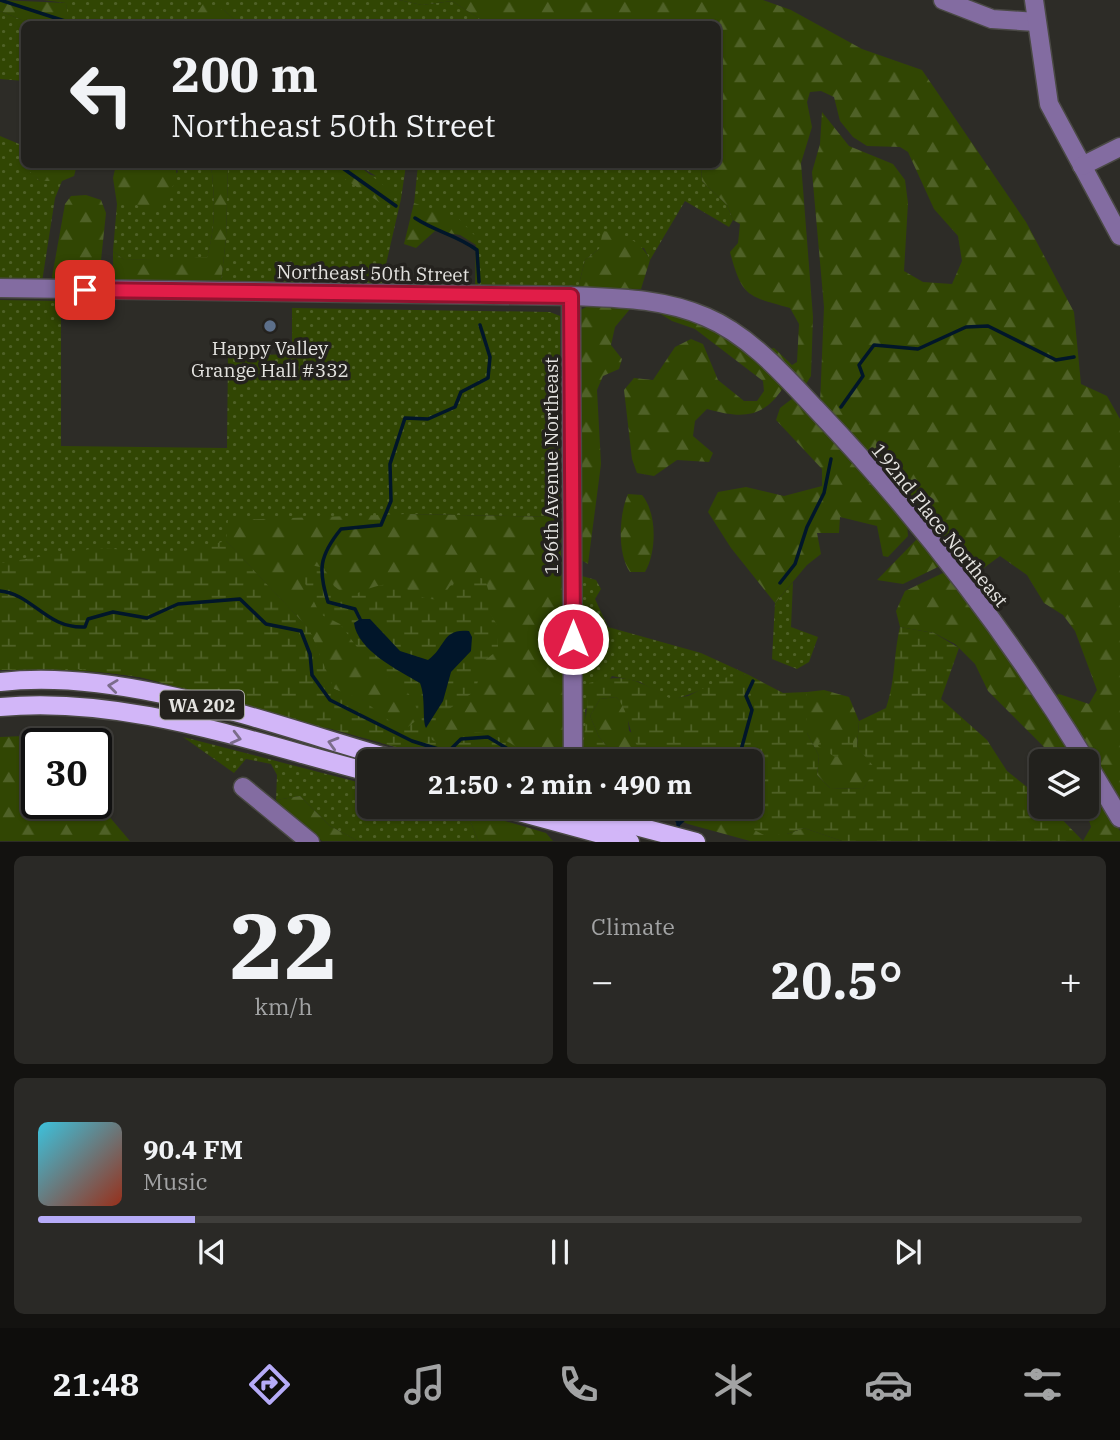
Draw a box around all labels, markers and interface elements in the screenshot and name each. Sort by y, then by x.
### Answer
text: 200 m [171,42,318,105]
icon: left [56,49,147,140]
text: Northeast 50th Street [171,104,496,146]
street label: Northeast 50th Street [276,259,470,287]
pin [55,260,115,320]
icon: arrive [66,271,104,309]
marker: Happy Valley Grange Hall #332 [262,318,278,334]
place label: Happy Valley Grange Hall #332 [191,336,349,382]
street label: 196th Avenue Northeast [539,357,563,575]
street label: 192nd Place Northeast [867,438,1014,612]
position arrow [536,602,610,676]
one-way arrow [107,679,119,694]
road number: WA 202 [160,690,244,720]
speed limit sign: 30 [21,728,112,819]
one-way arrow [230,730,242,744]
one-way arrow [327,736,339,751]
map controls [1029,749,1099,819]
button: layers [1029,749,1099,819]
text: 21:50 · 2 min · 490 m [428,767,692,801]
text: 22 [229,886,338,1004]
text: Climate [591,911,675,941]
text: 20.5° [770,946,903,1013]
text: − [591,956,614,1005]
text: + [1059,956,1082,1005]
text: km/h [254,991,313,1021]
text: 90.4 FM [143,1132,243,1166]
text: Music [143,1166,208,1196]
icon: previous [193,1233,231,1271]
icon: pause [541,1233,579,1271]
icon: next [889,1233,927,1271]
icon: directions [245,1360,294,1409]
icon: music [400,1360,449,1409]
icon: phone [554,1360,603,1409]
icon: climate [709,1360,758,1409]
icon: car [864,1360,913,1409]
icon: filters [1018,1360,1067,1409]
text: 21:48 [53,1363,139,1405]

